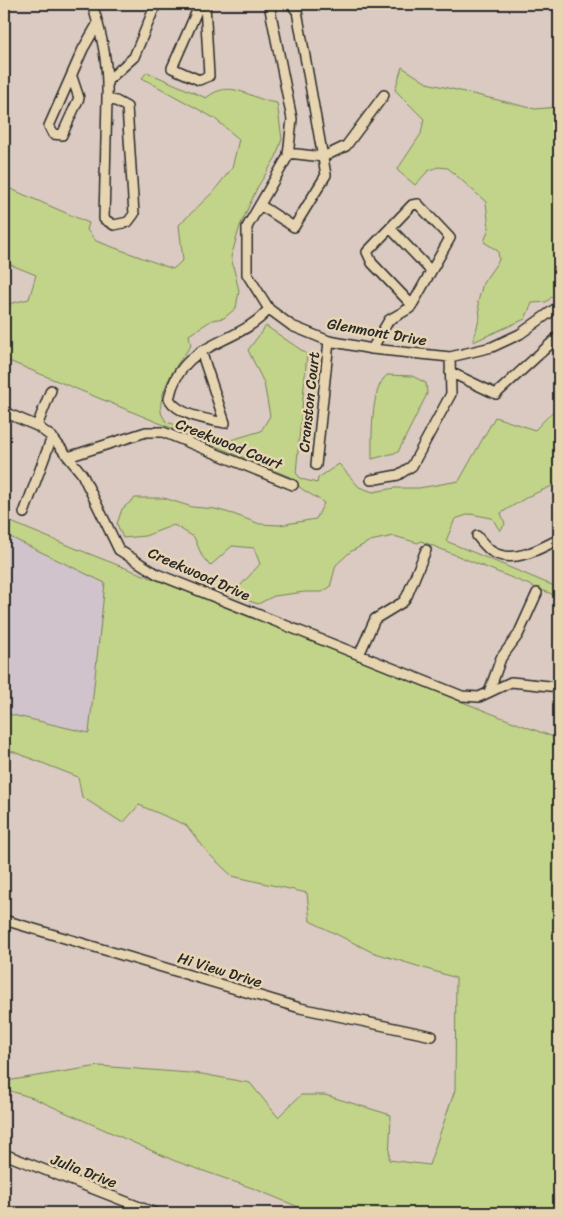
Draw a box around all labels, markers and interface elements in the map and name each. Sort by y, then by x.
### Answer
street label: Glenmont Drive [325,310,429,354]
street label: Cranston Court [291,350,327,454]
street label: Creekwood Court [172,411,287,478]
street label: Creekwood Drive [144,540,254,608]
street label: Hi View Drive [175,945,266,995]
street label: Julia Drive [46,1146,121,1196]

